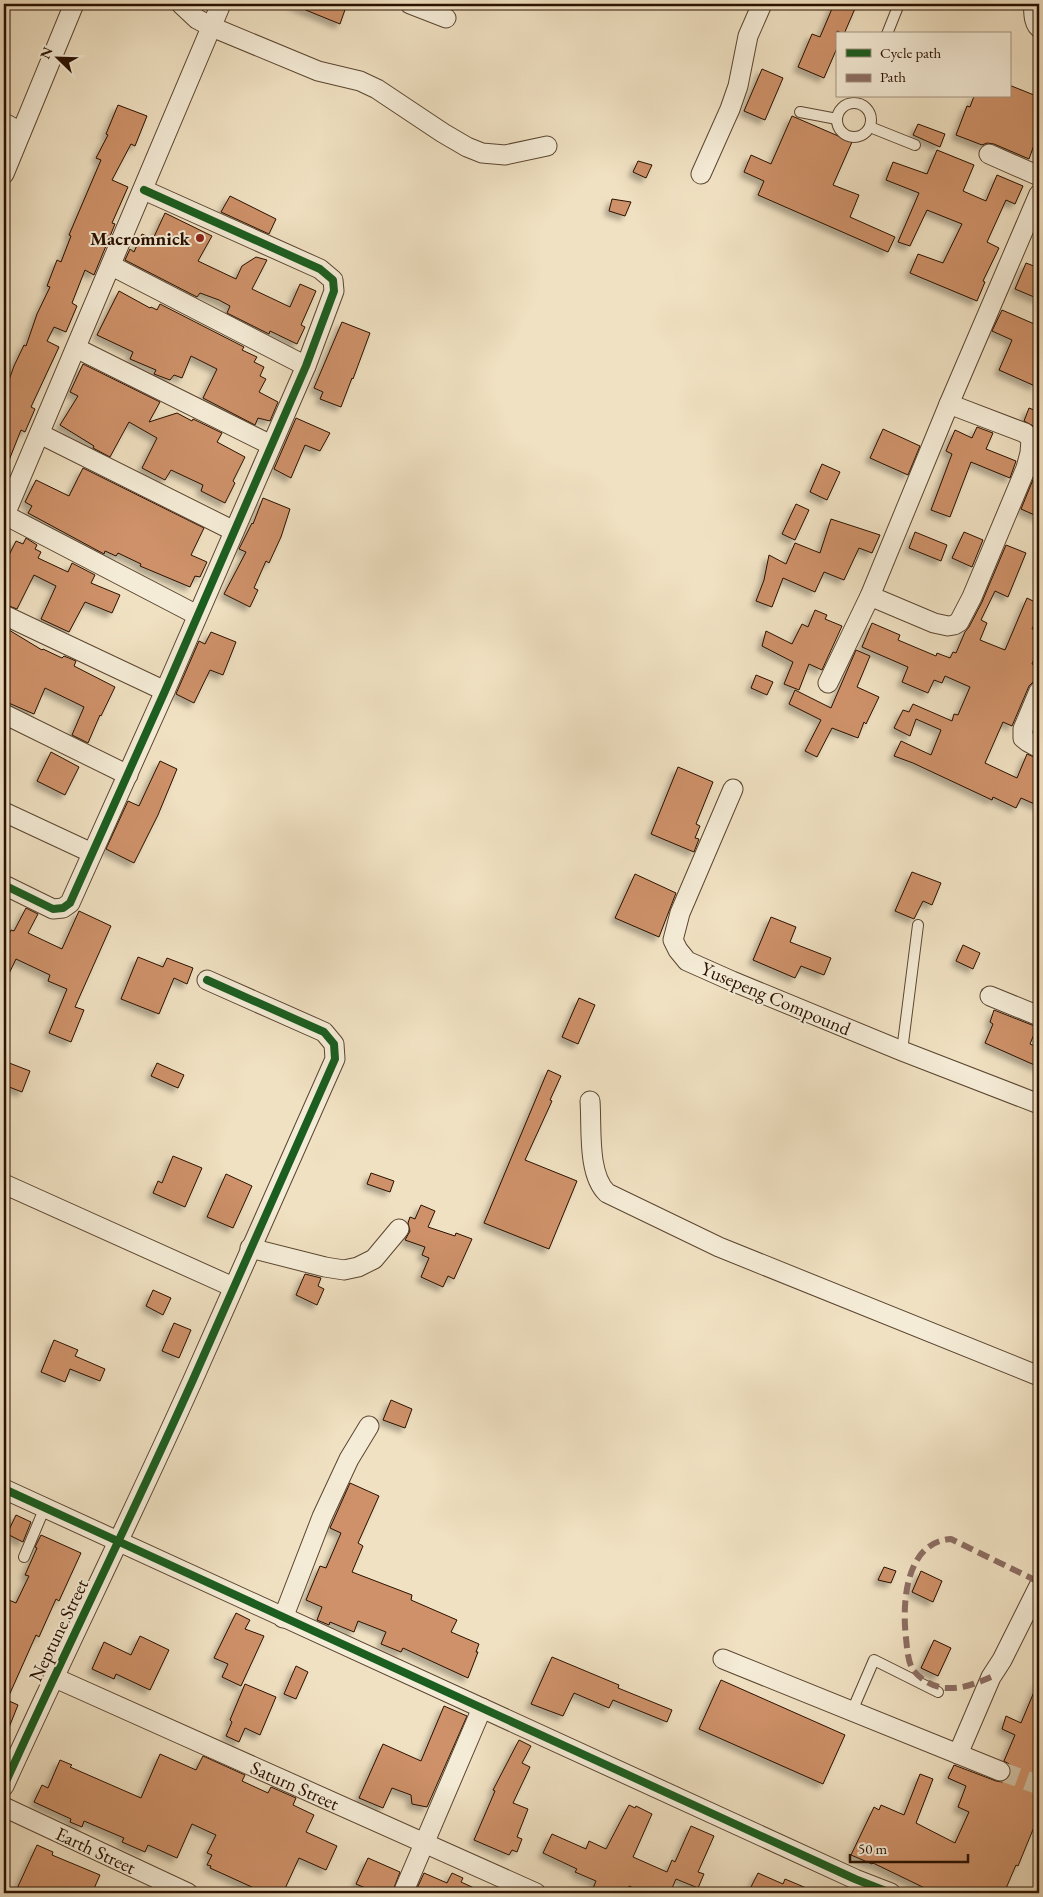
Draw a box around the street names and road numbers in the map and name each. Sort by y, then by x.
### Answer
street label: Yusepeng Compound [697,956,855,1041]
street label: Neptune Street [23,1575,94,1686]
street label: Saturn Street [247,1755,343,1816]
street label: Earth Street [52,1821,140,1880]

